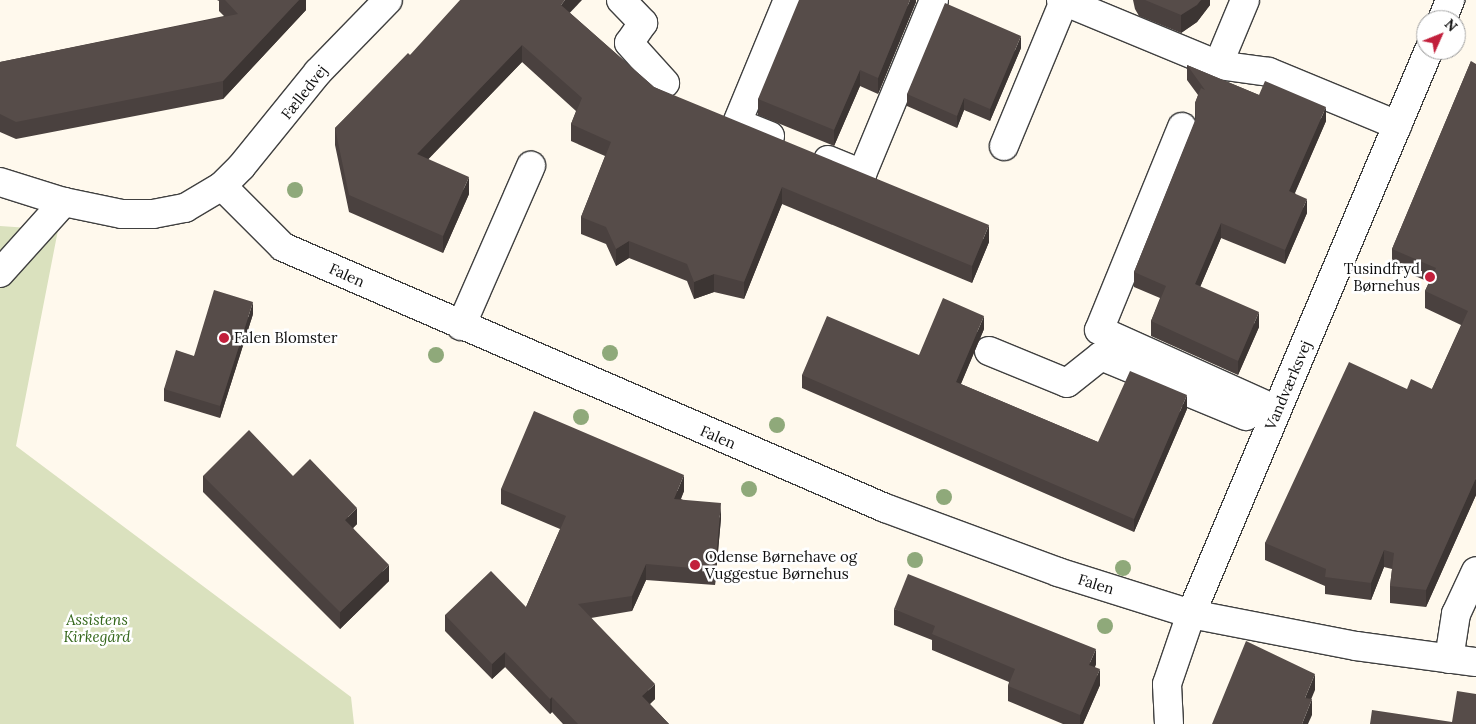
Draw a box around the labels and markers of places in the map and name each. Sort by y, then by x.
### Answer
place label: Tusindfryd Børnehus [1344,259,1420,294]
marker: Tusindfryd Børnehus [1424,271,1436,283]
place label: Falen Blomster [234,329,337,347]
marker: Falen Blomster [218,332,230,344]
place label: Odense Børnehave og Vuggestue Børnehus [705,547,857,582]
marker: Odense Børnehave og Vuggestue Børnehus [689,559,701,571]

